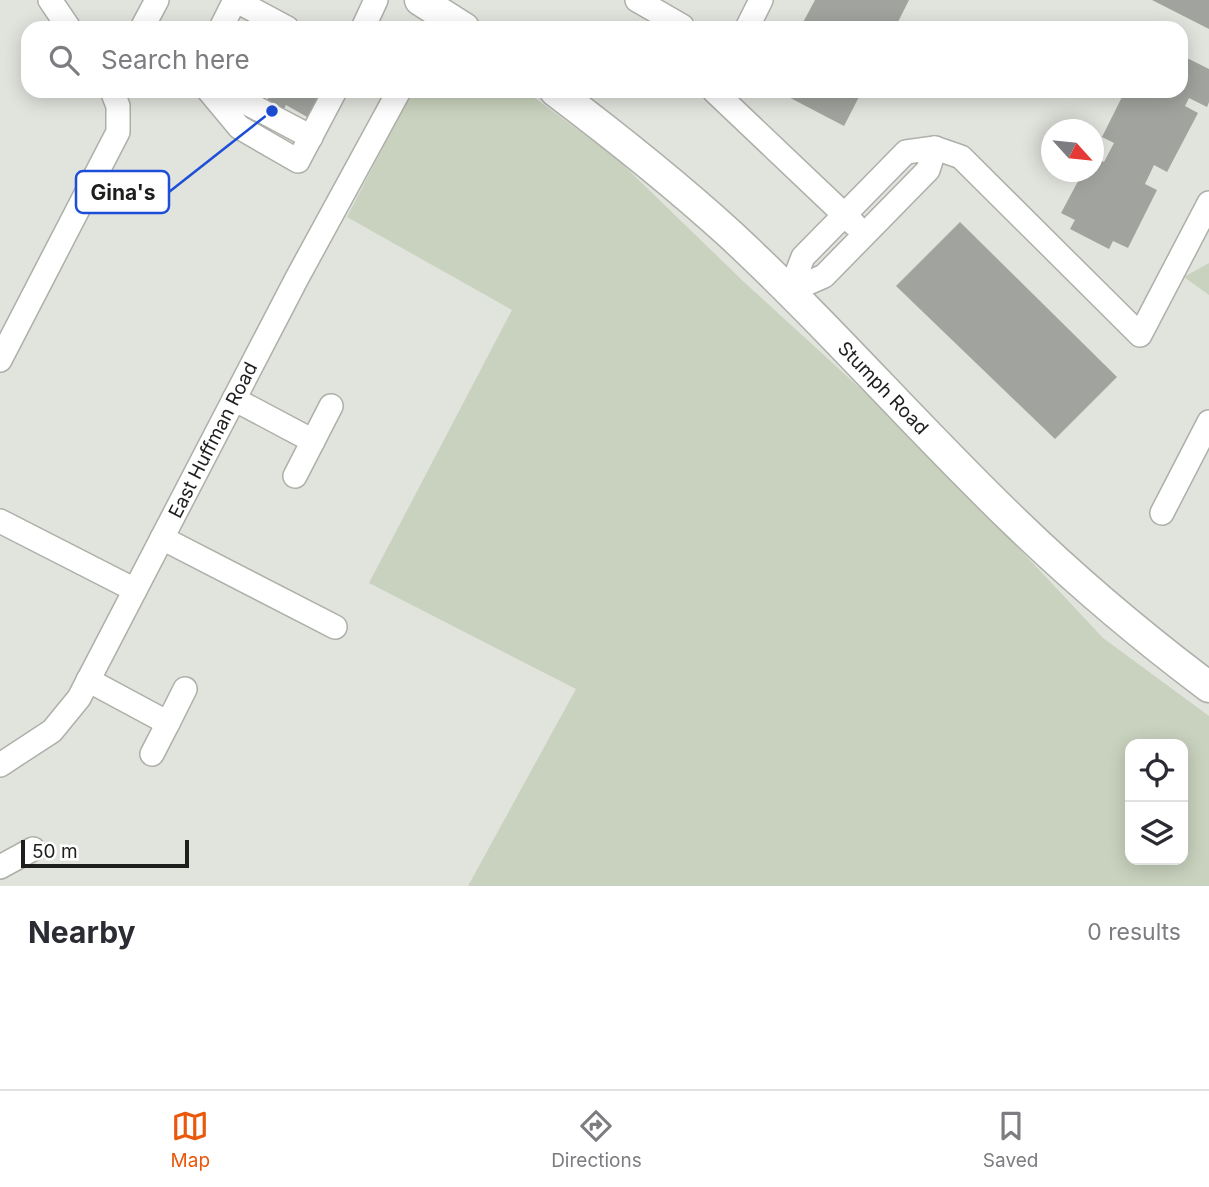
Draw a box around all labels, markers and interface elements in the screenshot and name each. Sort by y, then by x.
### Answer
search box [21,21,1188,98]
icon: search [45,41,83,79]
text: Search here [101,44,250,75]
north arrow [1041,119,1104,182]
callout: Gina's [76,171,169,213]
text: Gina's [91,180,156,205]
street label: Stumph Road [833,337,933,439]
street label: East Huffman Road [164,358,262,522]
map controls [1125,739,1188,865]
button: locate [1125,739,1188,802]
button: layers [1125,802,1188,865]
scale bar [21,837,189,869]
text: 50 m [32,840,78,863]
text: Nearby [28,914,136,950]
text: 0 results [1087,918,1181,946]
tab: Map [171,1107,210,1172]
tab: Directions [551,1107,642,1172]
tab: Saved [983,1107,1038,1172]

